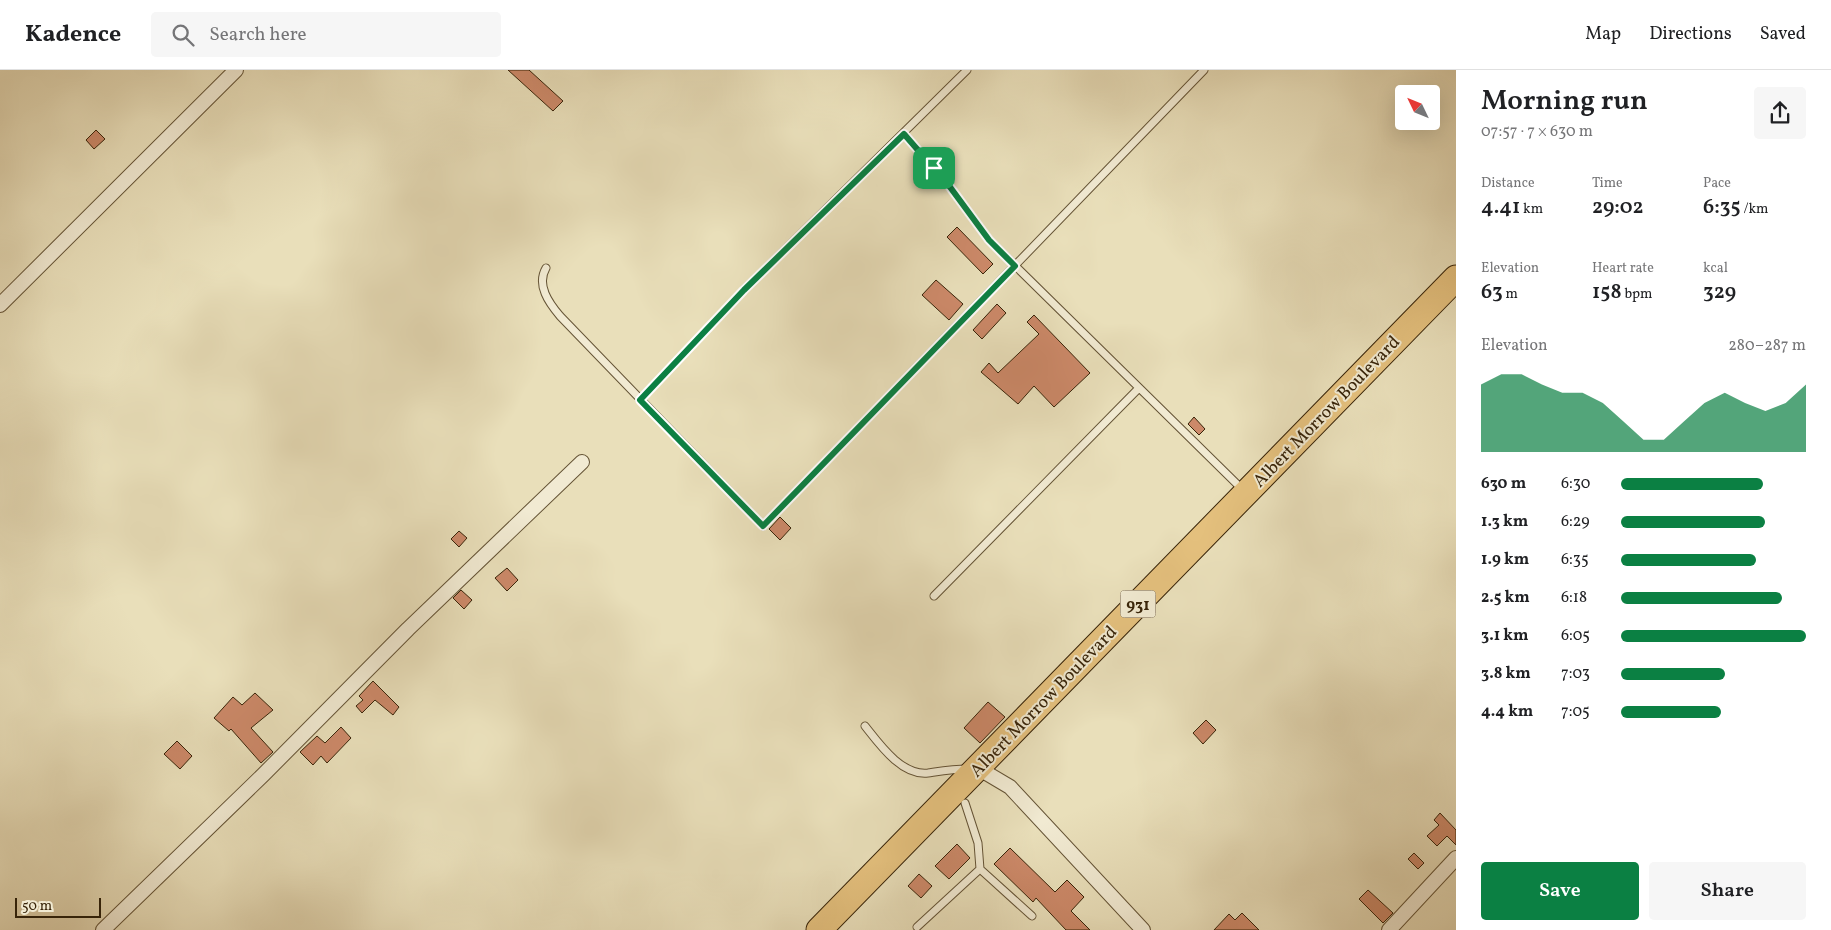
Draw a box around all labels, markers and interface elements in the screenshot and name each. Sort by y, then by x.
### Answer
search box [151,12,501,57]
text: Kadence [25,18,121,52]
icon: search [169,21,197,49]
text: Search here [209,22,307,48]
text: Map [1585,22,1621,47]
text: Directions [1649,22,1732,47]
text: Saved [1760,22,1806,47]
text: Morning run [1481,82,1648,121]
north arrow [1395,85,1440,130]
map controls [1395,85,1440,130]
button: share [1754,87,1806,139]
text: 07:57 · 7 × 630 m [1481,121,1593,143]
pin [913,147,955,189]
icon: arrive [920,154,948,182]
text: Distance [1481,174,1535,193]
text: Time [1592,174,1623,193]
text: Pace [1703,174,1731,193]
text: 4.41 [1481,193,1520,222]
text: 29:02 [1592,193,1644,222]
text: 6:35 [1703,193,1741,222]
text: km [1520,200,1543,219]
text: /km [1741,200,1769,219]
text: Elevation [1481,259,1539,278]
text: Heart rate [1592,259,1654,278]
text: kcal [1703,259,1728,278]
text: 63 [1481,278,1503,307]
text: 158 [1592,278,1622,307]
text: 329 [1703,278,1736,307]
text: m [1503,285,1518,304]
text: bpm [1622,285,1652,304]
street label: Albert Morrow Boulevard [1248,331,1406,493]
text: Elevation [1481,335,1548,357]
text: 280–287 m [1728,335,1806,357]
text: 630 m [1481,473,1526,495]
text: 6:30 [1561,473,1590,495]
text: 1.3 km [1481,511,1528,533]
text: 6:29 [1561,511,1590,533]
text: 1.9 km [1481,549,1529,571]
text: 6:35 [1561,549,1589,571]
text: 2.5 km [1481,587,1530,609]
text: 6:18 [1561,587,1587,609]
road number: 931 [1120,590,1156,618]
street label: Albert Morrow Boulevard [965,621,1123,783]
text: 3.1 km [1481,625,1529,647]
text: 6:05 [1561,625,1590,647]
text: 3.8 km [1481,663,1531,685]
text: 7:03 [1561,663,1590,685]
text: 4.4 km [1481,701,1533,723]
text: 7:05 [1561,701,1590,723]
button: Save [1481,862,1639,920]
button: Share [1649,862,1806,920]
scale bar [15,895,101,918]
text: 50 m [22,897,52,916]

